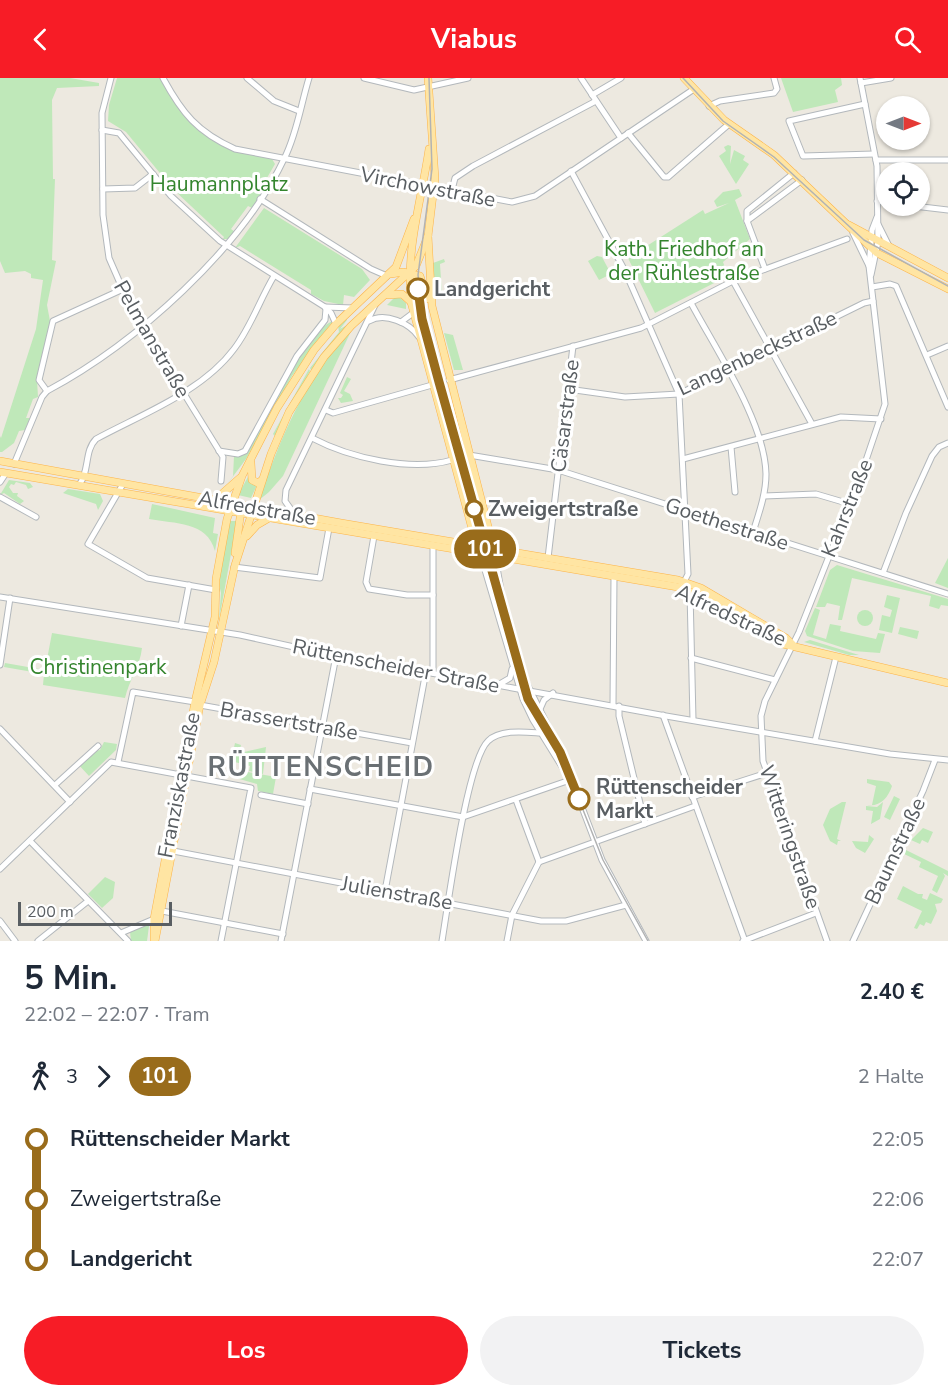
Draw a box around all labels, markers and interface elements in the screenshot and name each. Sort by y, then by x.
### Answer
text: Viabus [431,21,517,58]
icon: back [24,23,57,56]
icon: search [891,23,924,56]
north arrow [876,96,930,150]
map controls [876,96,930,216]
street label: Virchowstraße [357,160,498,214]
button: locate [876,162,930,216]
park label: Haumannplatz [150,170,289,198]
park label: Kath. Friedhof an der Rühlestraße [604,235,764,287]
street label: Pelmanstraße [107,275,197,403]
place label: Landgericht [434,275,551,303]
marker: Landgericht [407,278,429,300]
street label: Langenbeckstraße [673,304,841,402]
street label: Cäsarstraße [544,358,586,474]
street label: Kahrstraße [815,455,879,561]
street label: Alfredstraße [196,484,318,532]
street label: Goethestraße [662,491,792,557]
place label: Zweigertstraße [488,495,638,523]
marker: Zweigertstraße [465,500,483,518]
line badge: 101 [450,530,520,568]
text: 101 [466,535,504,563]
street label: Alfredstraße [671,577,791,653]
street label: Rüttenscheider Straße [290,632,502,700]
park label: Christinenpark [29,653,167,681]
street label: Brassertstraße [218,695,360,747]
street label: Franziskastraße [151,710,207,860]
district label: RÜTTENSCHEID [207,749,435,786]
street label: Witteringstraße [752,761,828,913]
place label: Rüttenscheider Markt [596,773,744,825]
marker: Rüttenscheider Markt [568,788,590,810]
street label: Baumstraße [858,793,932,909]
street label: Julienstraße [338,869,455,917]
scale bar [18,899,172,926]
text: 200 m [27,901,74,923]
text: 5 Min. [24,956,117,1001]
text: 2.40 € [860,977,924,1007]
text: 22:02 – 22:07 · Tram [24,1001,210,1028]
icon: walk [24,1060,57,1093]
icon: forward [87,1060,120,1093]
text: 101 [141,1062,179,1090]
text: 3 [66,1063,78,1090]
text: 2 Halte [858,1063,924,1090]
text: Rüttenscheider Markt [70,1124,290,1154]
text: 22:05 [871,1126,924,1153]
text: Zweigertstraße [70,1184,221,1214]
text: 22:06 [871,1186,924,1213]
text: Landgericht [70,1244,192,1274]
text: 22:07 [871,1246,924,1273]
button: Los [24,1316,468,1385]
button: Tickets [480,1316,924,1385]

